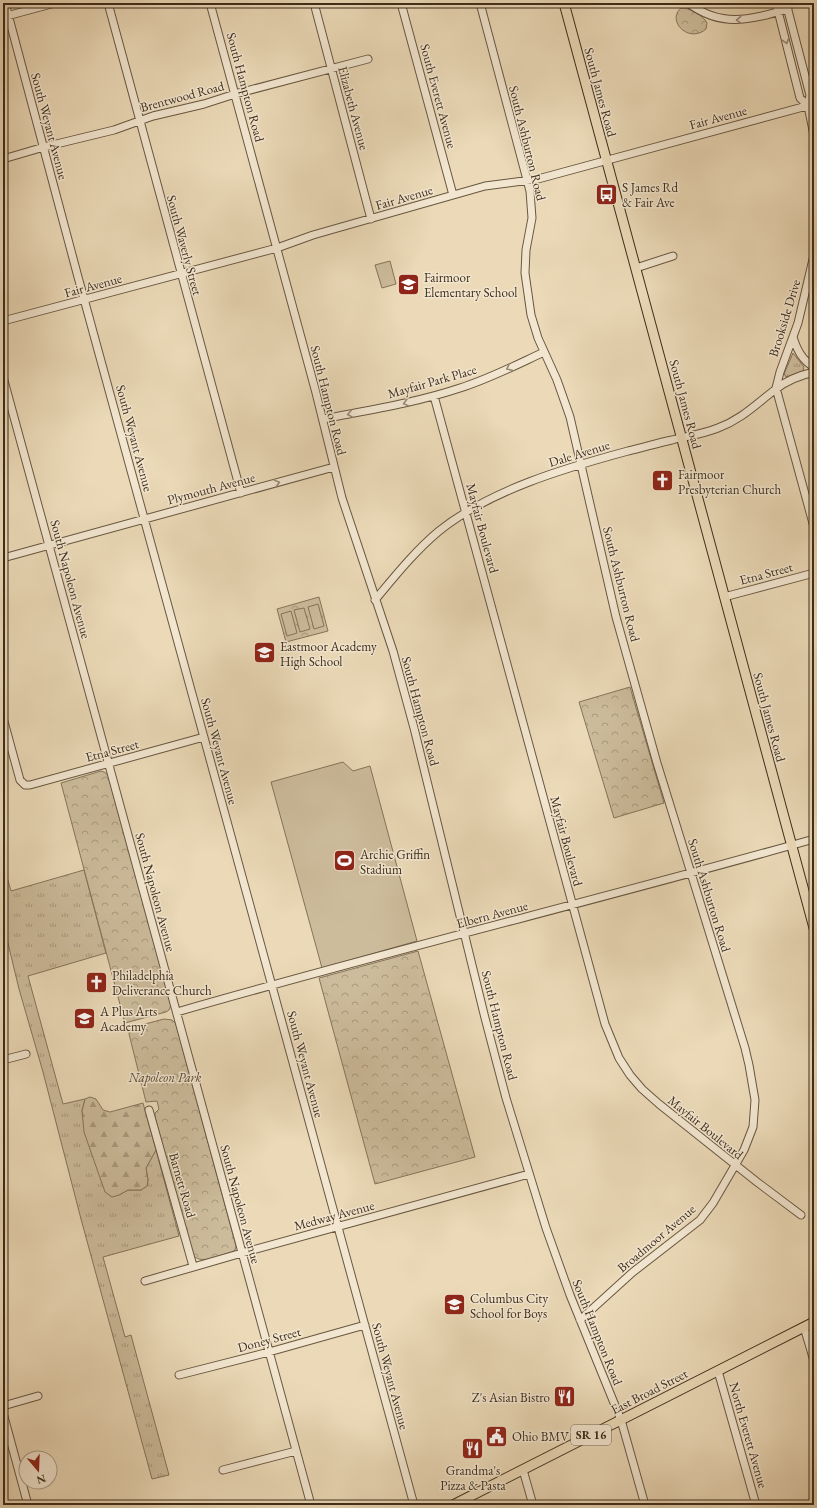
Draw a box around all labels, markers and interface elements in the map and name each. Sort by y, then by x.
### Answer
one-way arrow [736,15,743,24]
street label: South Hampton Road [223,31,268,144]
one-way arrow [781,37,790,44]
street label: South Everett Avenue [416,42,461,150]
street label: South James Road [580,46,621,139]
street label: Elizabeth Avenue [334,64,373,152]
street label: South Weyant Avenue [27,71,72,181]
street label: Brentwood Road [138,77,226,116]
street label: South Ashburton Road [505,84,550,203]
street label: Fair Avenue [687,102,749,133]
place label: S James Rd & Fair Ave [622,179,679,211]
street label: Fair Avenue [373,181,435,214]
bus stop icon: S James Rd & Fair Ave [593,181,619,207]
street label: South Waverly Street [163,193,206,297]
place label: Fairmoor Elementary School [424,269,517,301]
street label: Fair Avenue [62,270,124,301]
school or university icon: Fairmoor Elementary School [395,271,421,297]
street label: Brookside Drive [765,277,804,359]
street label: South Hampton Road [307,343,350,457]
street label: South James Road [665,358,706,451]
street label: Mayfair Park Place [386,361,479,402]
one-way arrow [505,363,513,371]
street label: South Weyant Avenue [112,383,157,493]
one-way arrow [402,398,409,407]
one-way arrow [347,409,353,418]
street label: Dale Avenue [546,436,612,471]
place label: Fairmoor Presbyterian Church [678,466,782,498]
church icon: Fairmoor Presbyterian Church [650,468,676,494]
street label: Plymouth Avenue [165,469,257,508]
one-way arrow [273,479,280,488]
street label: Mayfair Boulevard [462,481,503,575]
street label: South Napoleon Avenue [46,518,95,640]
street label: South Ashburton Road [599,525,644,644]
street label: Etna Street [738,558,795,589]
place label: Eastmoor Academy High School [280,638,377,670]
school or university icon: Eastmoor Academy High School [251,640,277,666]
street label: South Hampton Road [398,655,443,768]
street label: South James Road [749,671,790,764]
street label: South Weyant Avenue [197,696,242,806]
street label: Etna Street [84,735,141,766]
street label: Mayfair Boulevard [546,794,587,888]
street label: South Napoleon Avenue [131,831,180,953]
street label: South Ashburton Road [684,836,735,954]
place label: Archie Griffin Stadium [359,846,430,878]
sports icon: Archie Griffin Stadium [331,848,357,874]
street label: Elbern Avenue [455,897,530,932]
place label: Philadelphia Deliverance Church [112,967,212,999]
street label: South Hampton Road [478,968,521,1082]
church icon: Philadelphia Deliverance Church [83,969,109,995]
place label: A Plus Arts Academy [99,1003,157,1035]
school or university icon: A Plus Arts Academy [71,1005,97,1031]
street label: South Weyant Avenue [283,1009,328,1119]
park label: Napoleon Park [128,1069,202,1086]
street label: Mayfair Boulevard [665,1092,747,1163]
street label: South Napoleon Avenue [216,1143,265,1265]
street label: Barnett Road [165,1151,200,1220]
street label: Medway Avenue [292,1197,376,1234]
street label: Broadmoor Avenue [614,1201,699,1276]
street label: South Hampton Road [569,1277,627,1388]
place label: Columbus City School for Boys [470,1290,548,1322]
school or university icon: Columbus City School for Boys [442,1292,468,1318]
street label: South Weyant Avenue [368,1321,413,1431]
street label: Doney Street [236,1323,303,1356]
street label: East Broad Street [608,1365,691,1418]
street label: North Everett Avenue [725,1380,772,1490]
restaurant icon: Z's Asian Bistro [552,1384,578,1410]
place label: Z's Asian Bistro [472,1389,550,1406]
public building icon: Ohio BMV [483,1423,509,1449]
road number: SR 16 [571,1425,611,1445]
place label: Ohio BMV [512,1428,569,1445]
restaurant icon: Grandma's Pizza & Pasta [460,1435,486,1461]
north arrow [18,1450,58,1490]
place label: Grandma's Pizza & Pasta [440,1462,507,1494]
text: N [35,1471,48,1488]

